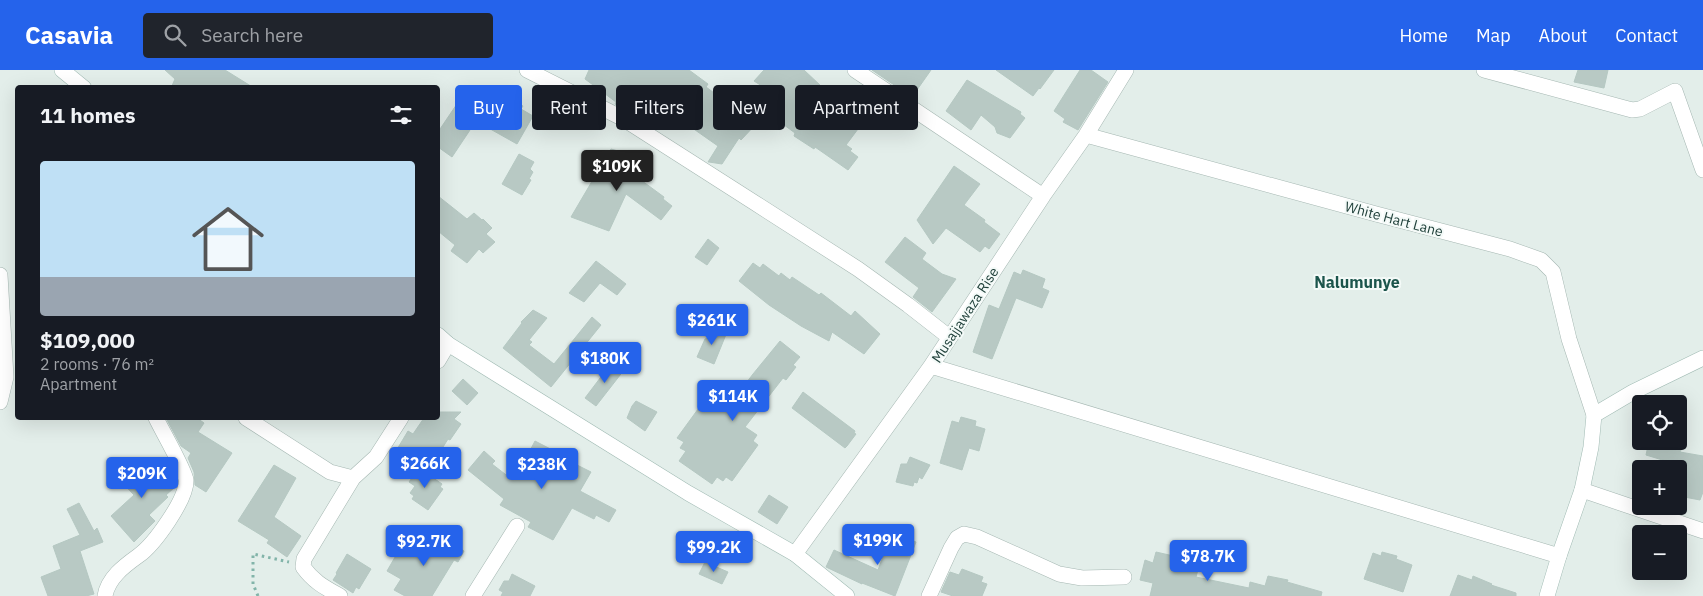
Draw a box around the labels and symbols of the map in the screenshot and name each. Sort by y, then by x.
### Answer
pin: $109K [582,150,652,192]
street label: White Hart Lane [1343,197,1445,241]
street label: Musajjawaza Rise [927,264,1003,366]
district label: Nalumunye [1314,272,1400,292]
pin: $261K [677,304,747,346]
pin: $180K [570,342,640,384]
pin: $114K [698,380,768,422]
pin: $266K [390,446,460,489]
pin: $238K [507,448,577,490]
pin: $209K [107,456,177,499]
pin: $92.7K [383,524,465,567]
pin: $199K [843,524,913,566]
pin: $99.2K [673,530,755,573]
pin: $78.7K [1167,540,1249,582]

